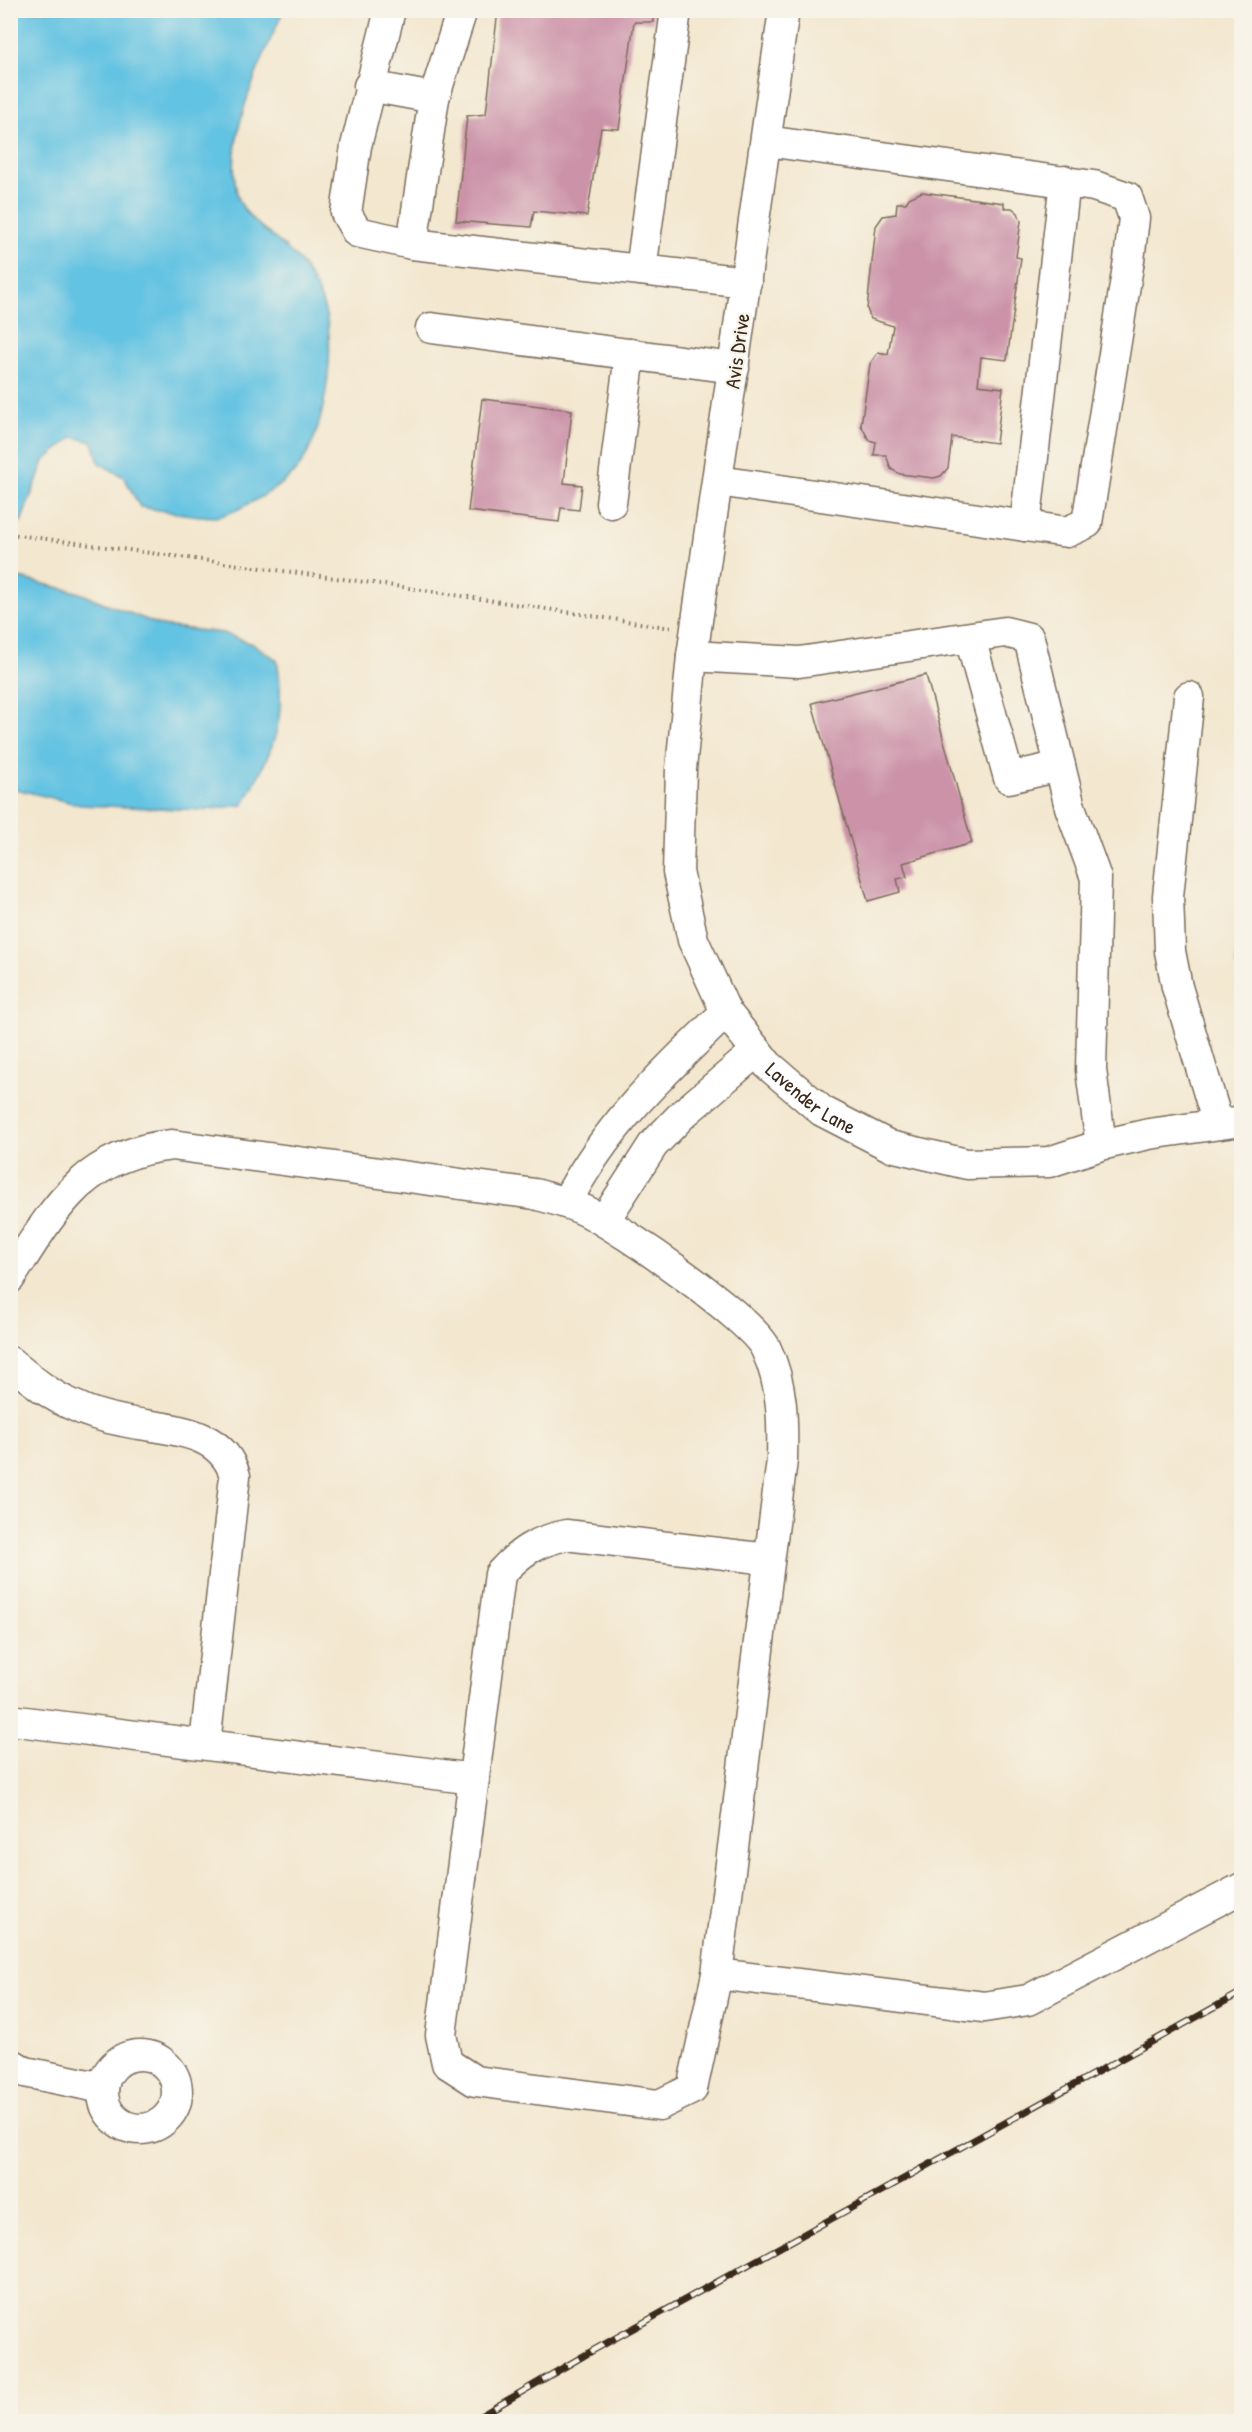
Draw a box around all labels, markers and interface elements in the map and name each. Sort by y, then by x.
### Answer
street label: Avis Drive [717,311,757,391]
street label: Lavender Lane [760,1055,861,1141]

